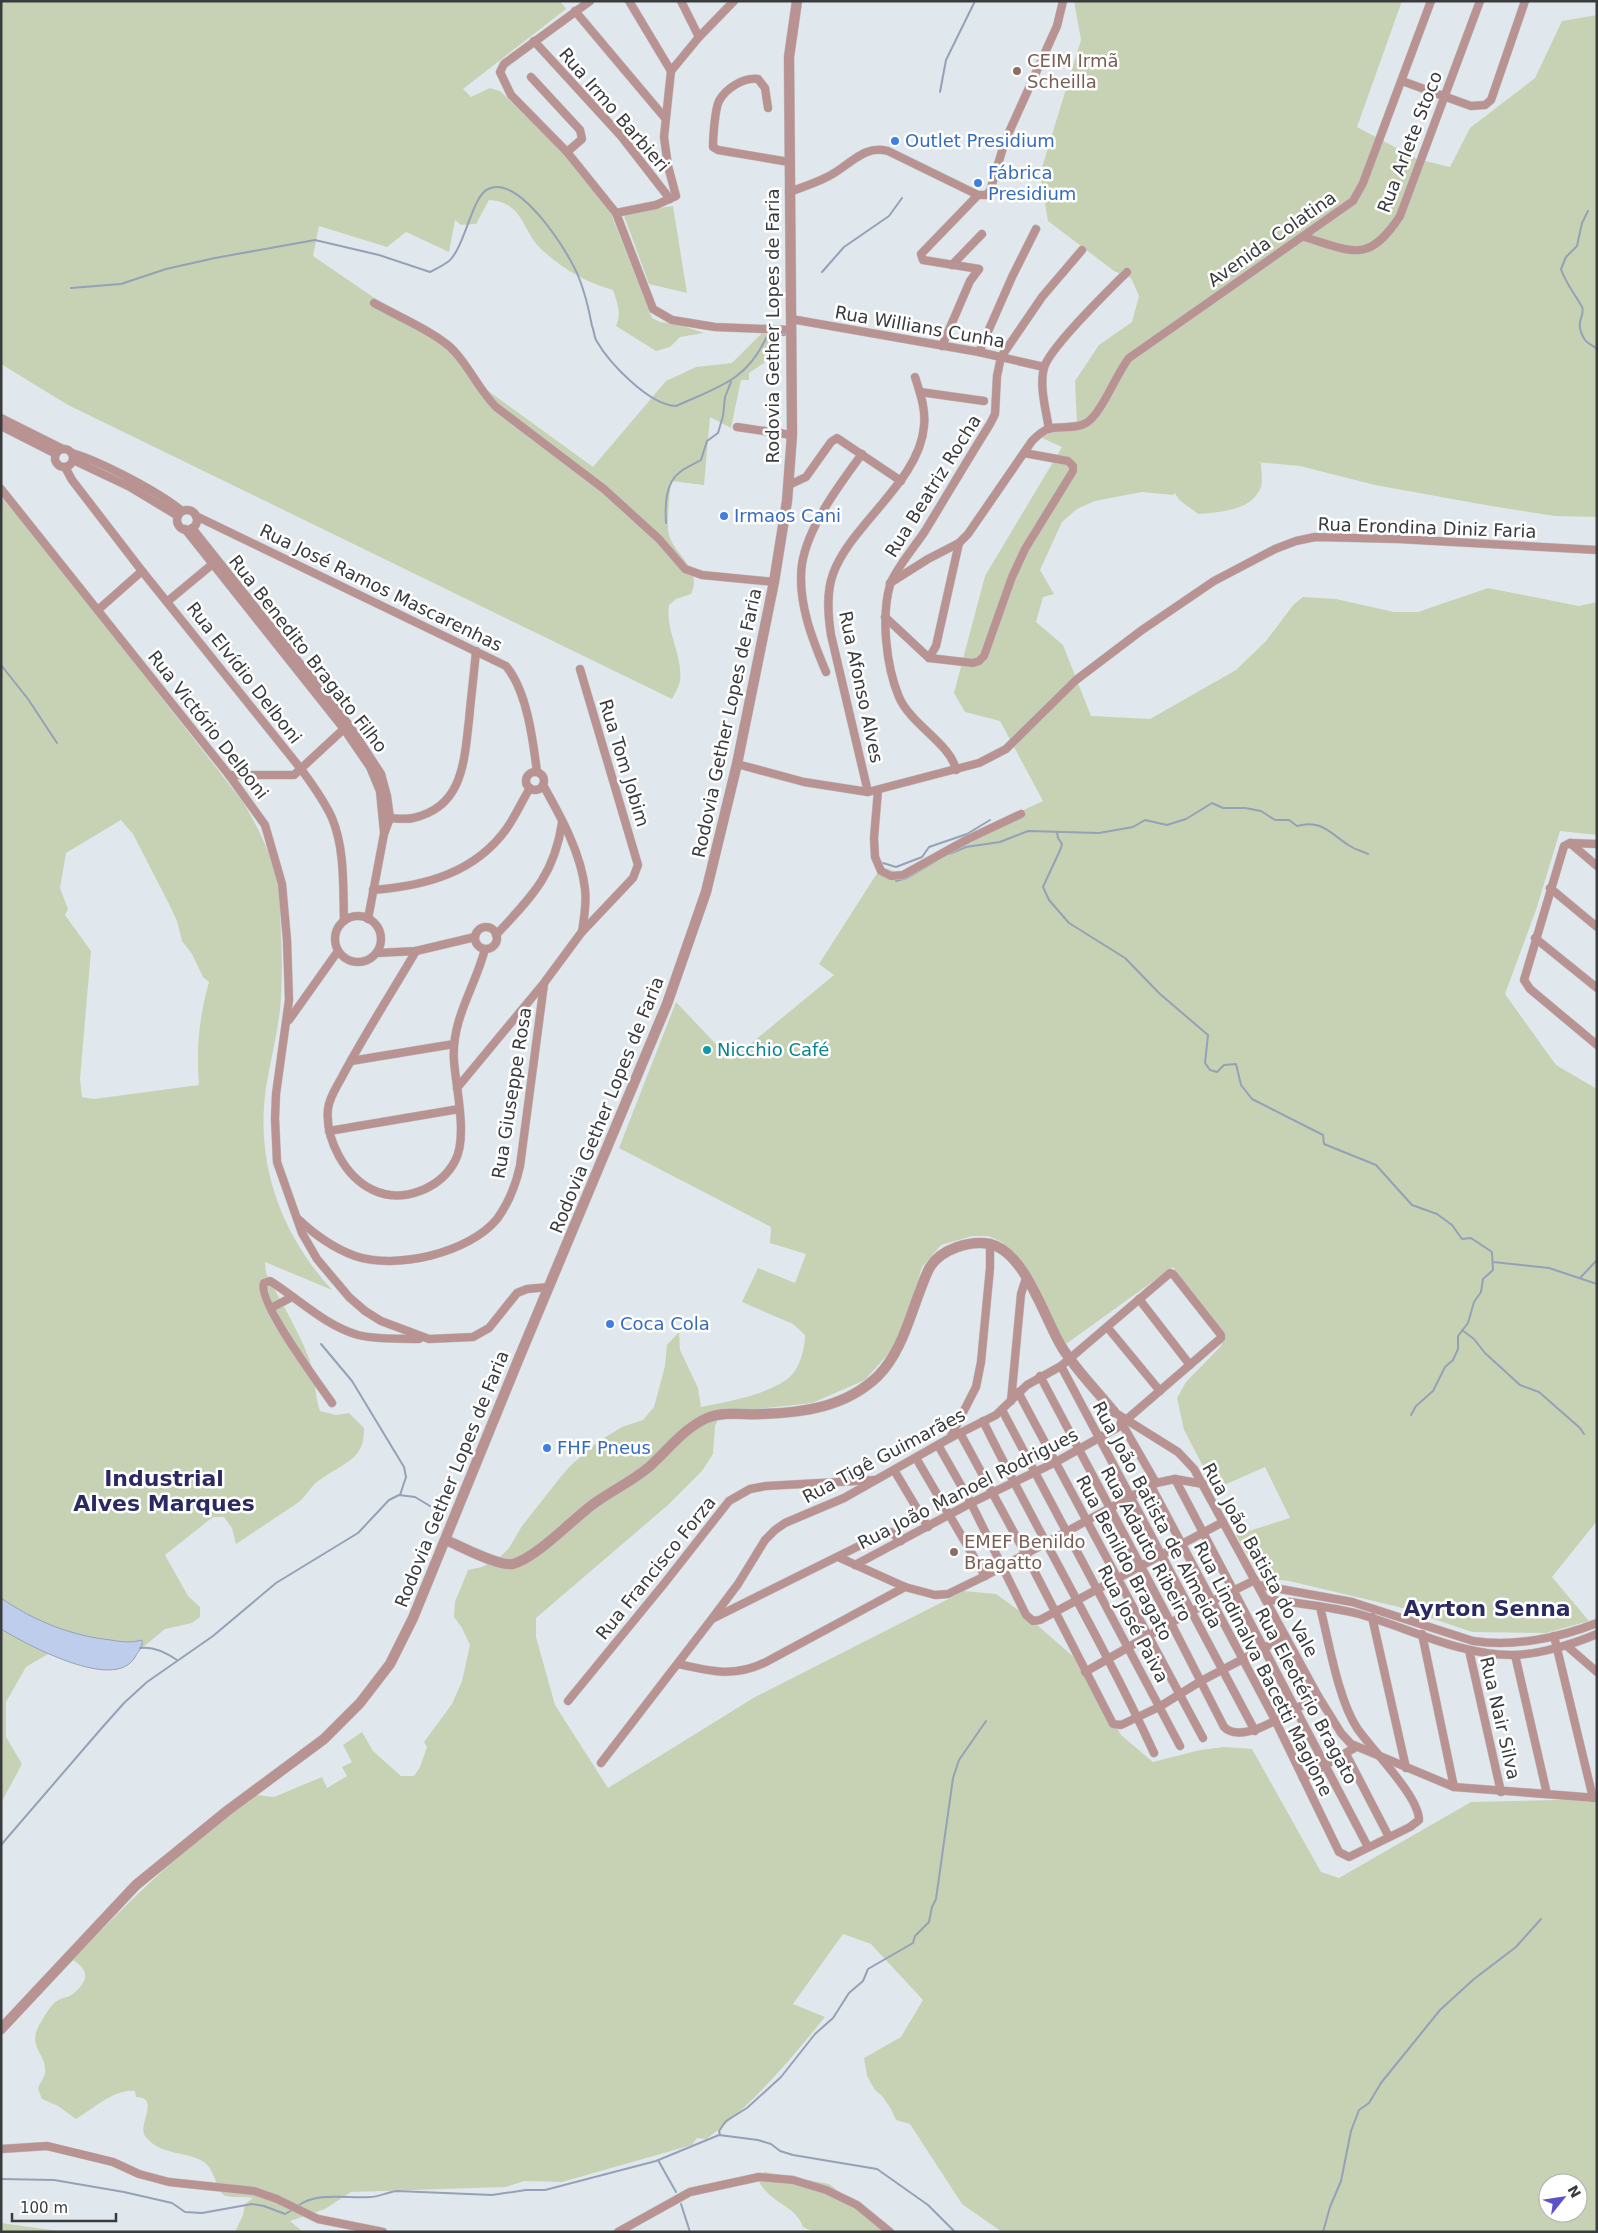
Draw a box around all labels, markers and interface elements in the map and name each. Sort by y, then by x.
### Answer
street label: Rua Irmo Barbieri [555,43,674,176]
place label: CEIM Irmã Scheilla [1027,50,1118,92]
marker: CEIM Irmã Scheilla [1011,65,1023,77]
street label: Rua Arlete Stoco [1373,68,1446,216]
place label: Outlet Presidium [905,130,1055,151]
marker: Outlet Presidium [889,135,901,147]
place label: Fábrica Presidium [988,162,1076,204]
marker: Fábrica Presidium [972,177,984,189]
street label: Avenida Colatina [1204,186,1340,291]
street label: Rodovia Gether Lopes de Faria [762,189,783,463]
street label: Rua Willians Cunha [833,301,1007,352]
street label: Rua Beatriz Rocha [880,411,985,561]
place label: Irmaos Cani [734,505,841,526]
marker: Irmaos Cani [718,510,730,522]
street label: Rua Erondina Diniz Faria [1317,513,1537,542]
street label: Rua José Ramos Mascarenhas [256,520,506,656]
street label: Rua Benedito Bragato Filho [225,551,392,756]
street label: Rodovia Gether Lopes de Faria [688,586,765,860]
street label: Rua Elvídio Delboni [183,598,306,748]
street label: Rua Afonso Alves [835,609,888,765]
street label: Rua Victório Delboni [144,646,273,803]
street label: Rua Tom Jobim [595,696,654,829]
street label: Rodovia Gether Lopes de Faria [545,973,668,1236]
street label: Rua Giuseppe Rosa [488,1006,535,1180]
place label: Nicchio Café [717,1039,829,1060]
marker: Nicchio Café [701,1044,713,1056]
place label: Coca Cola [620,1313,710,1334]
marker: Coca Cola [604,1318,616,1330]
street label: Rodovia Gether Lopes de Faria [390,1347,513,1610]
street label: Rua João Batista de Almeida [1089,1398,1226,1632]
street label: Rua Tigê Guimarães [799,1404,969,1507]
street label: Rua João Manoel Rodrigues [854,1424,1081,1553]
place label: FHF Pneus [557,1437,651,1458]
marker: FHF Pneus [541,1442,553,1454]
street label: Rua João Batista do Vale [1198,1459,1323,1661]
street label: Rua Adauto Ribeiro [1097,1463,1196,1625]
district label: Industrial Alves Marques [73,1466,255,1516]
street label: Rua Benildo Bragato [1072,1472,1177,1644]
street label: Rua Francisco Forza [591,1492,720,1644]
place label: EMEF Benildo Bragatto [964,1531,1086,1573]
street label: Rua Lindinalva Bacetti Magione [1190,1538,1337,1800]
marker: EMEF Benildo Bragatto [948,1546,960,1558]
street label: Rua José Paiva [1094,1561,1173,1686]
district label: Ayrton Senna [1403,1596,1571,1621]
street label: Rua Eleotério Bragato [1251,1604,1362,1788]
street label: Rua Nair Silva [1476,1654,1525,1781]
north arrow [1538,2173,1588,2223]
text: N [1564,2182,1584,2201]
scale bar [12,2190,116,2222]
text: 100 m [20,2199,68,2217]

